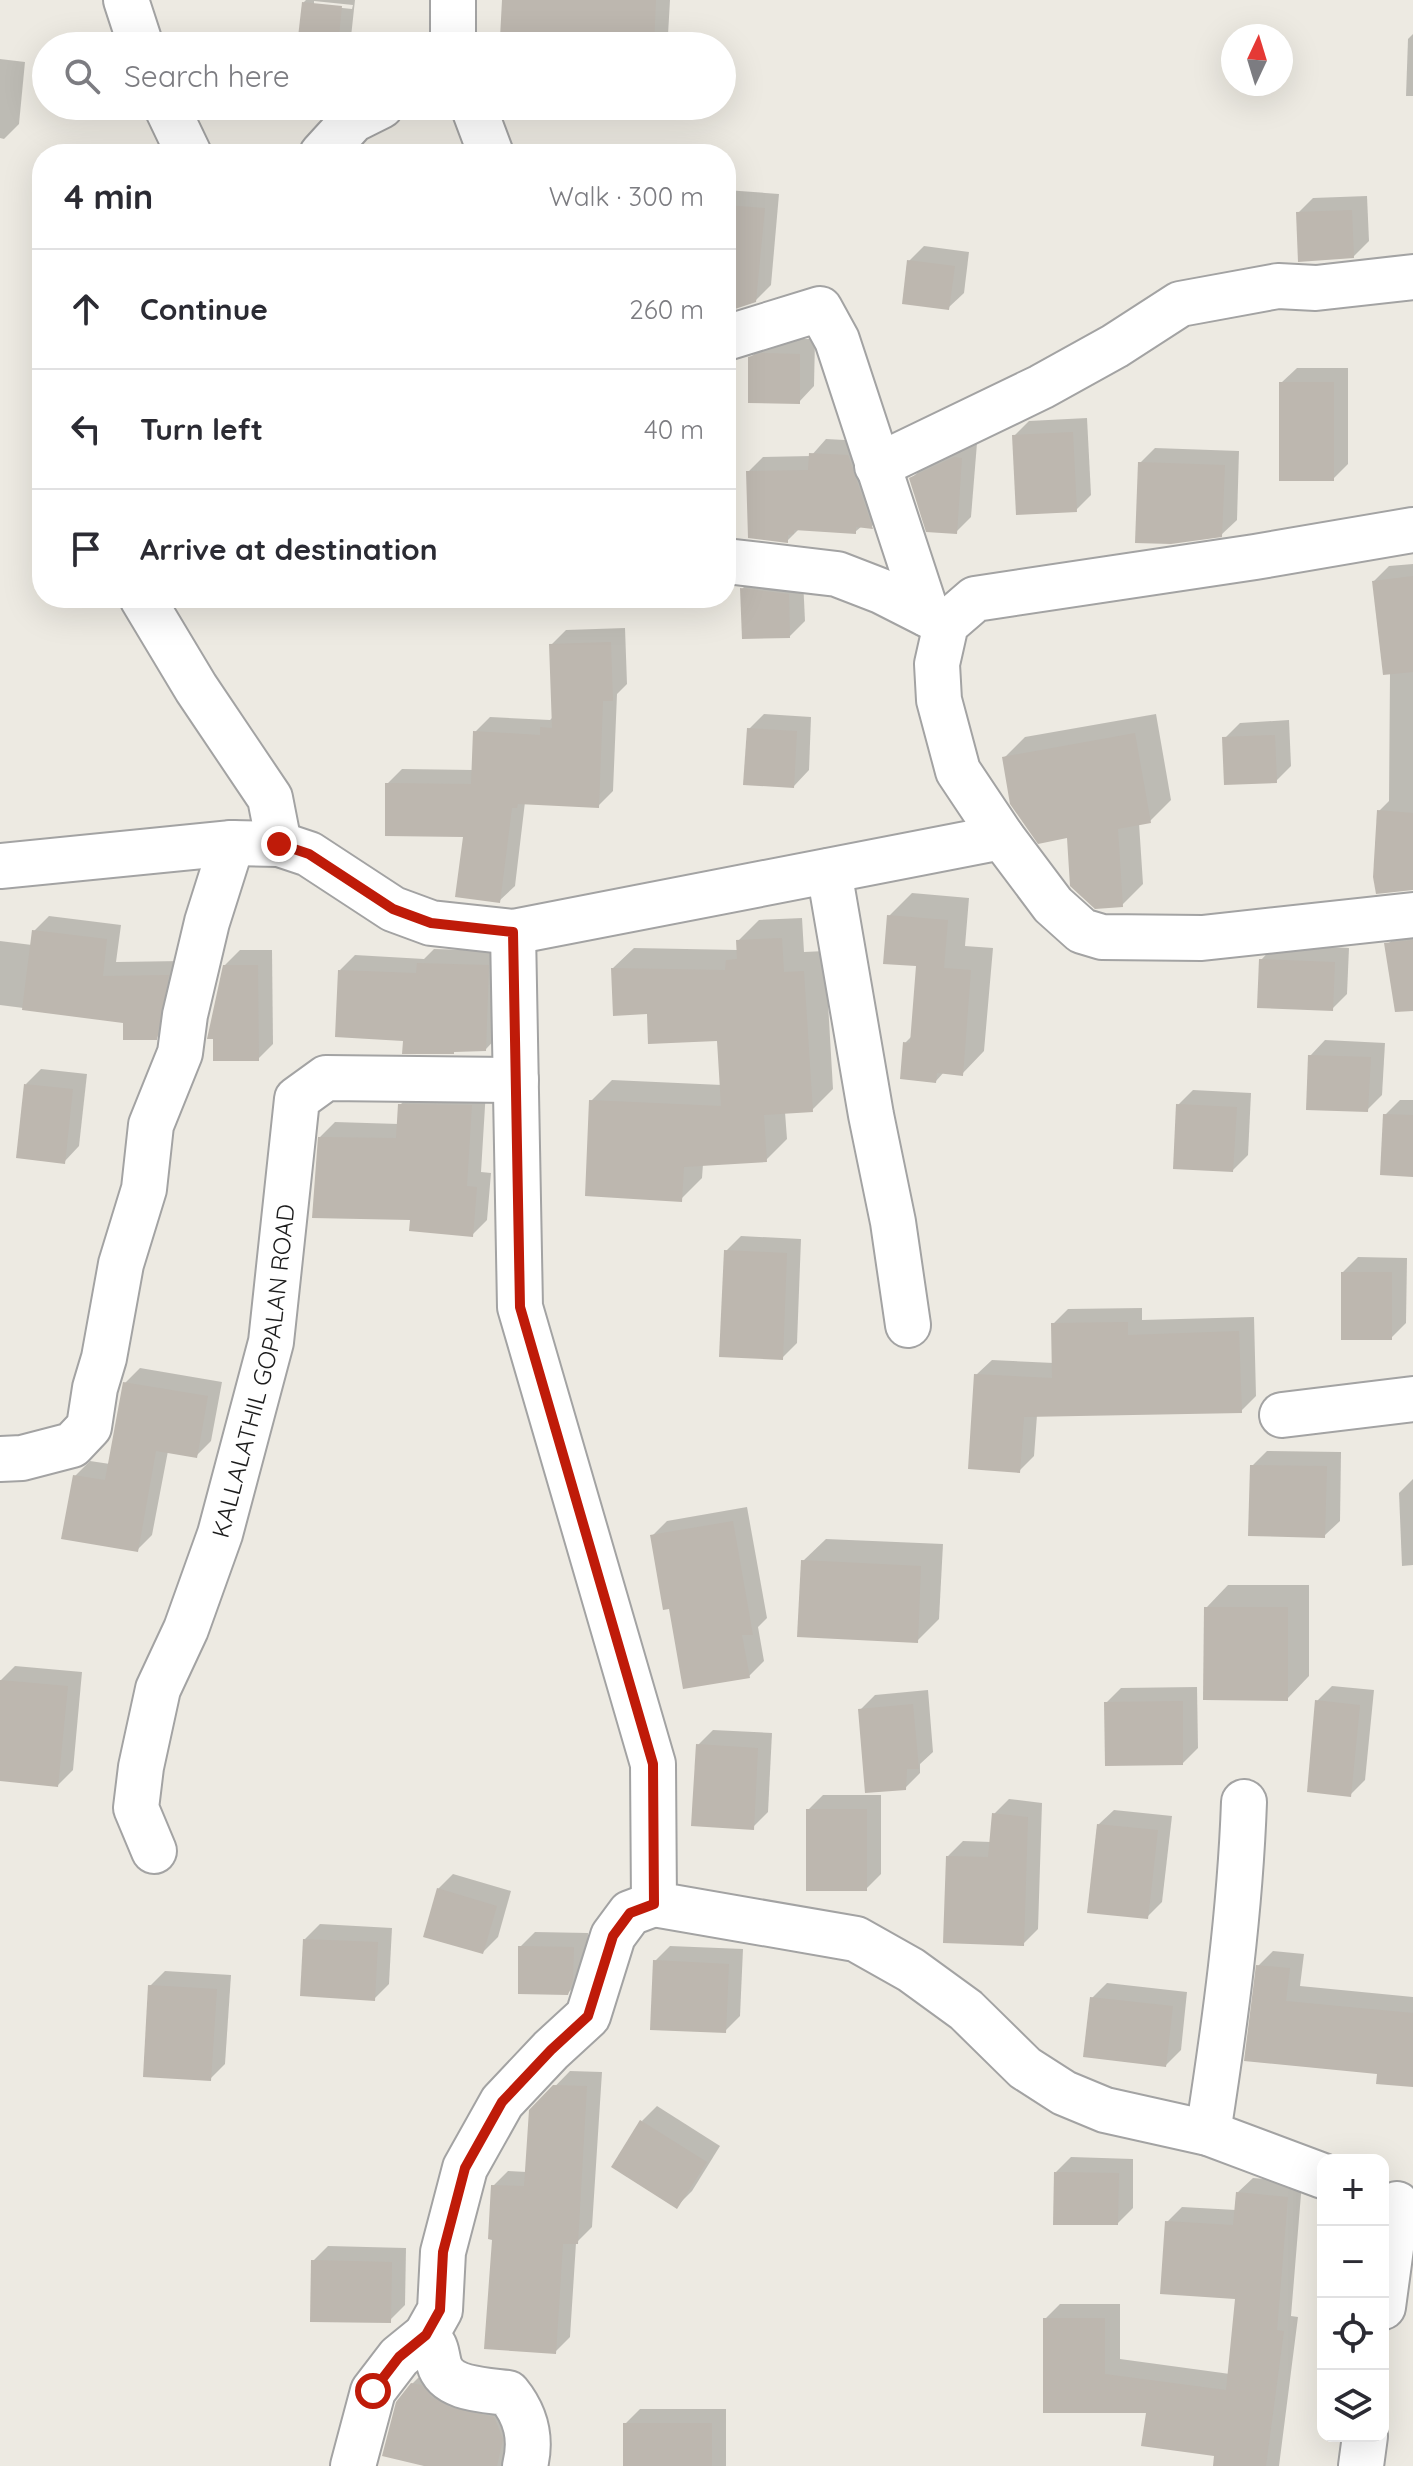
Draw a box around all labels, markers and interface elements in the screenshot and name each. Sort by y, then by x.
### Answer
north arrow [1221,24,1293,96]
search box [32,32,736,120]
icon: search [60,54,104,98]
text: Search here [124,57,290,95]
text: 4 min [64,175,153,218]
text: Walk · 300 m [549,180,704,213]
icon: ahead [64,287,108,331]
text: Continue [140,290,268,328]
text: 260 m [629,293,704,326]
icon: left [64,407,108,451]
text: Turn left [140,410,263,448]
text: 40 m [644,413,704,446]
icon: arrive [64,527,108,571]
text: Arrive at destination [140,530,438,568]
route end [261,826,297,862]
street label: KALLALATHIL GOPALAN ROAD [205,1203,301,1541]
map controls [1317,2154,1389,2442]
button: + [1317,2154,1389,2226]
button: − [1317,2226,1389,2298]
button: locate [1317,2298,1389,2370]
button: layers [1317,2370,1389,2442]
route start [355,2373,391,2409]

